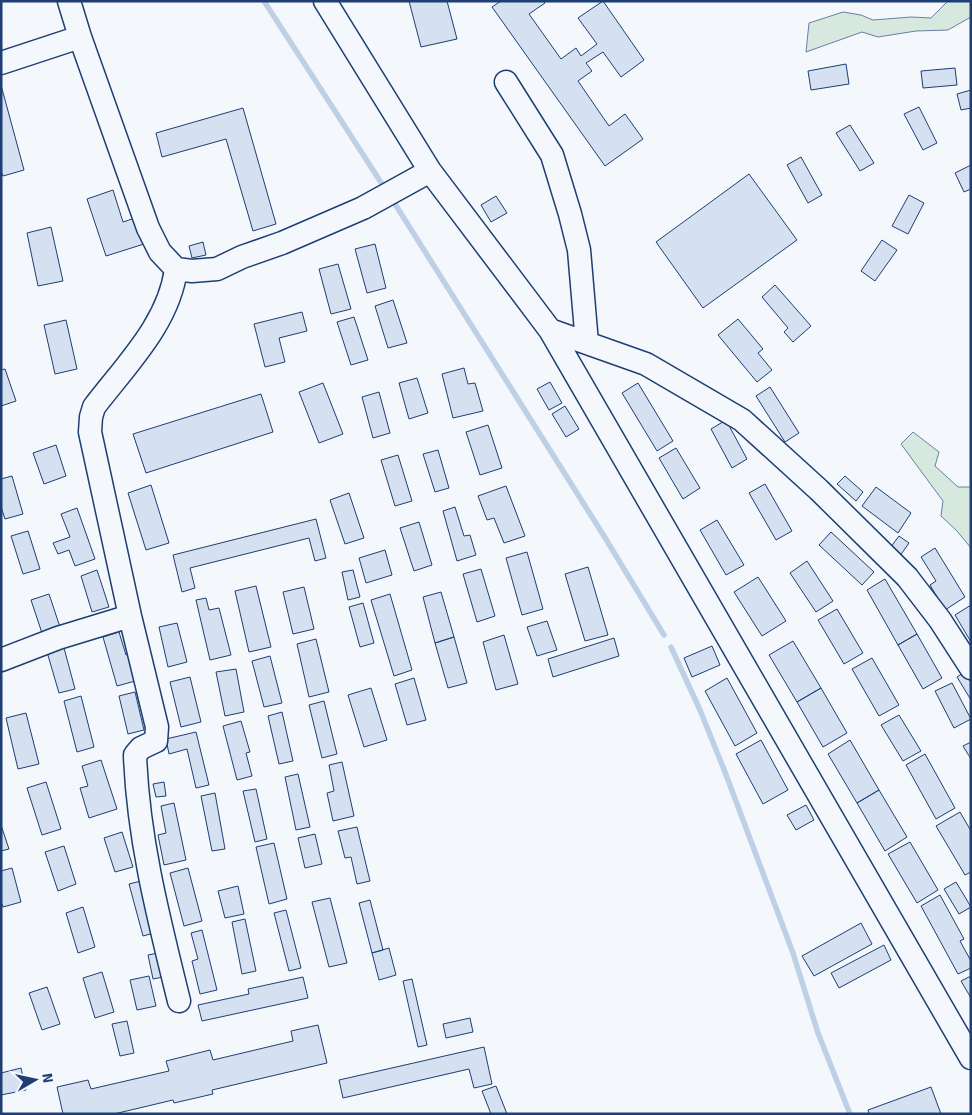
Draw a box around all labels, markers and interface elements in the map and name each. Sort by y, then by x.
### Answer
north arrow [10,1055,60,1105]
text: N [38,1072,57,1084]

